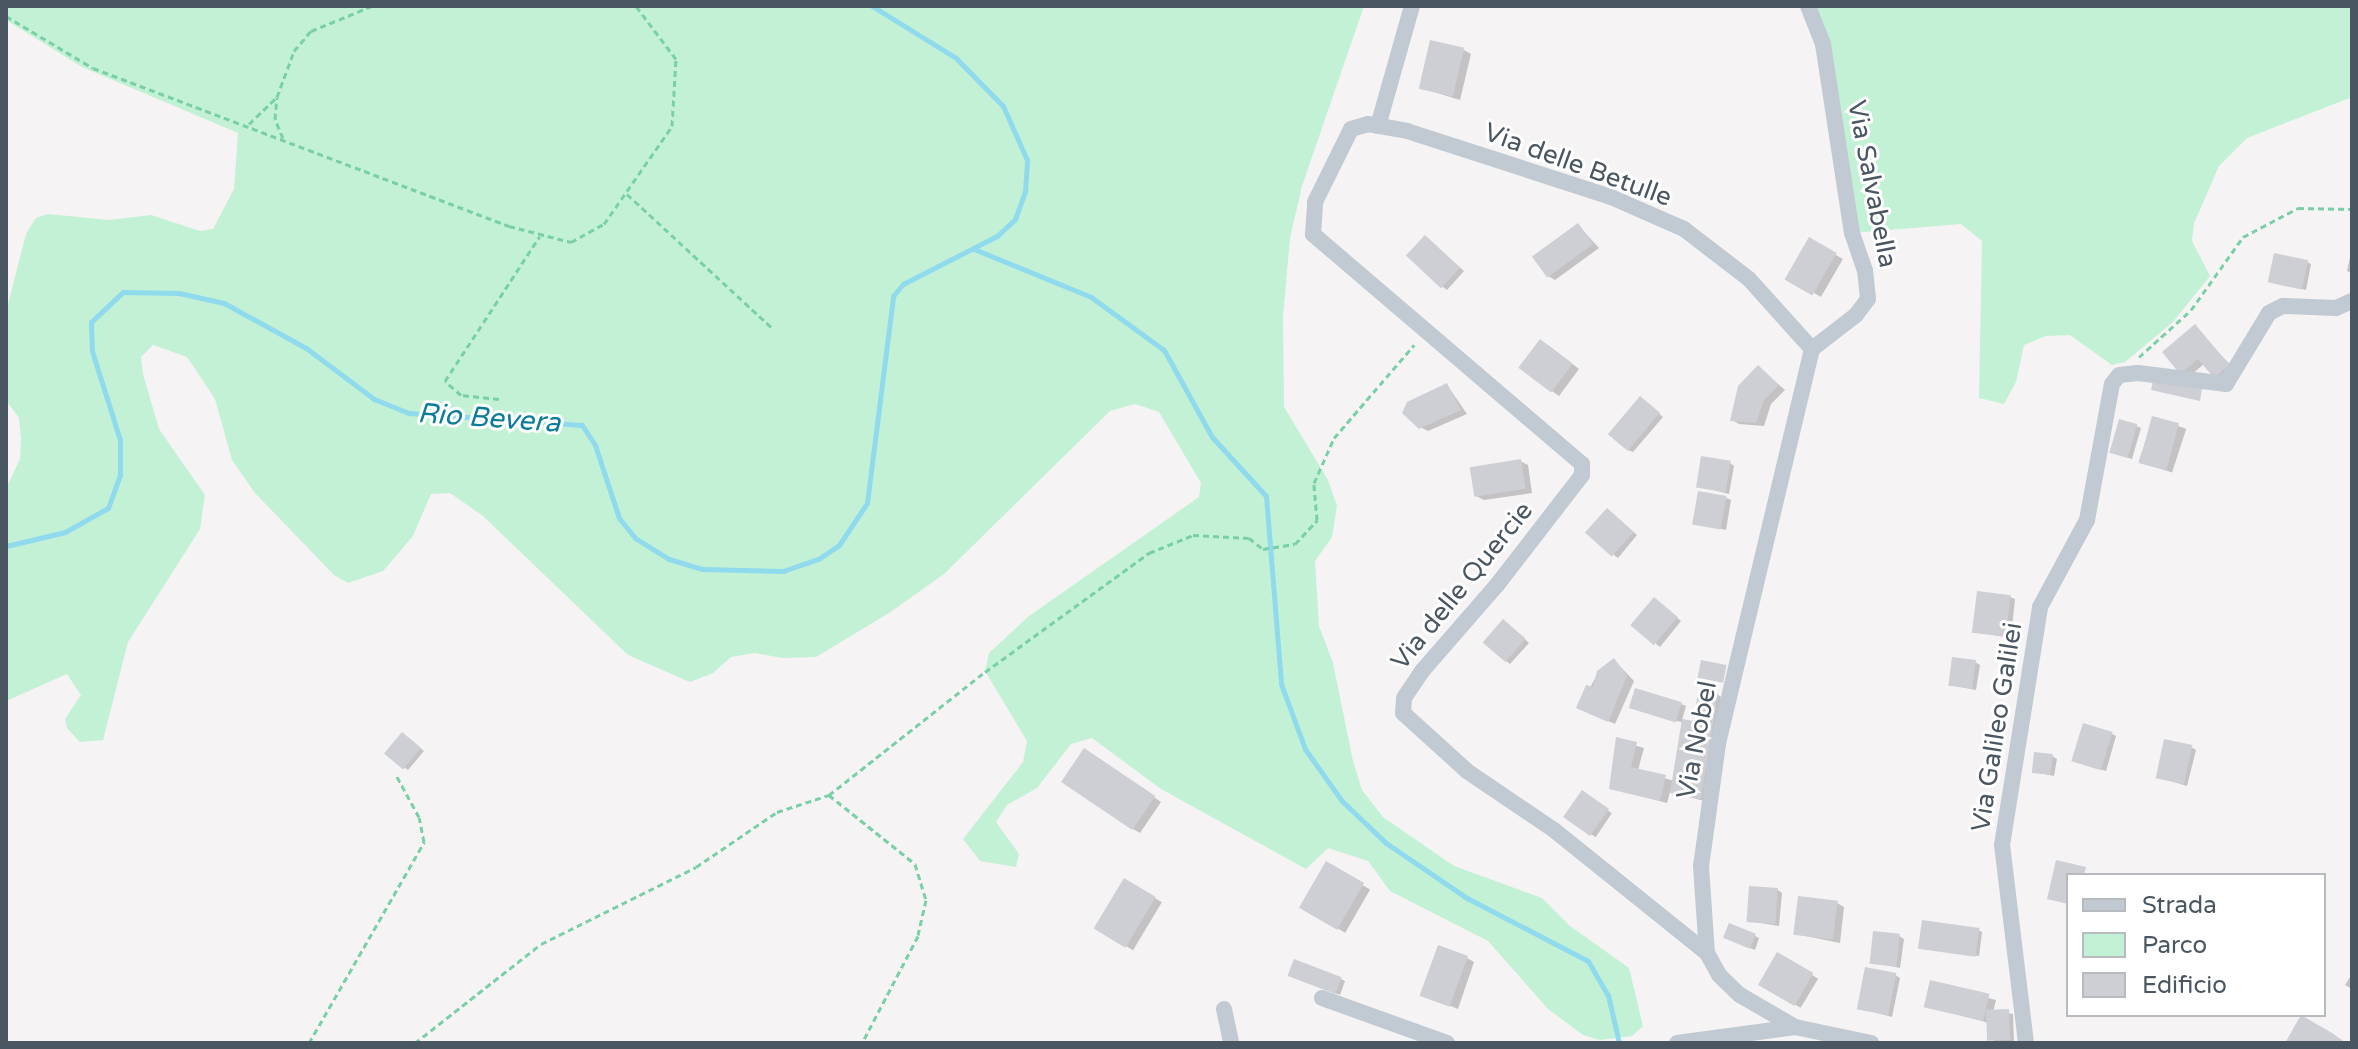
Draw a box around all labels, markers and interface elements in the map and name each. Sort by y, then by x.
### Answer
street label: Via Salvabella [1841,98,1903,270]
street label: Via delle Betulle [1480,117,1676,213]
water label: Rio Bevera [416,396,562,440]
street label: Via delle Quercie [1385,496,1539,676]
street label: Via Galileo Galilei [1965,620,2029,834]
street label: Via Nobel [1670,678,1724,802]
legend [2066,873,2326,1017]
text: Strada [2142,891,2217,920]
text: Parco [2142,931,2207,960]
text: Edificio [2142,971,2227,1000]

